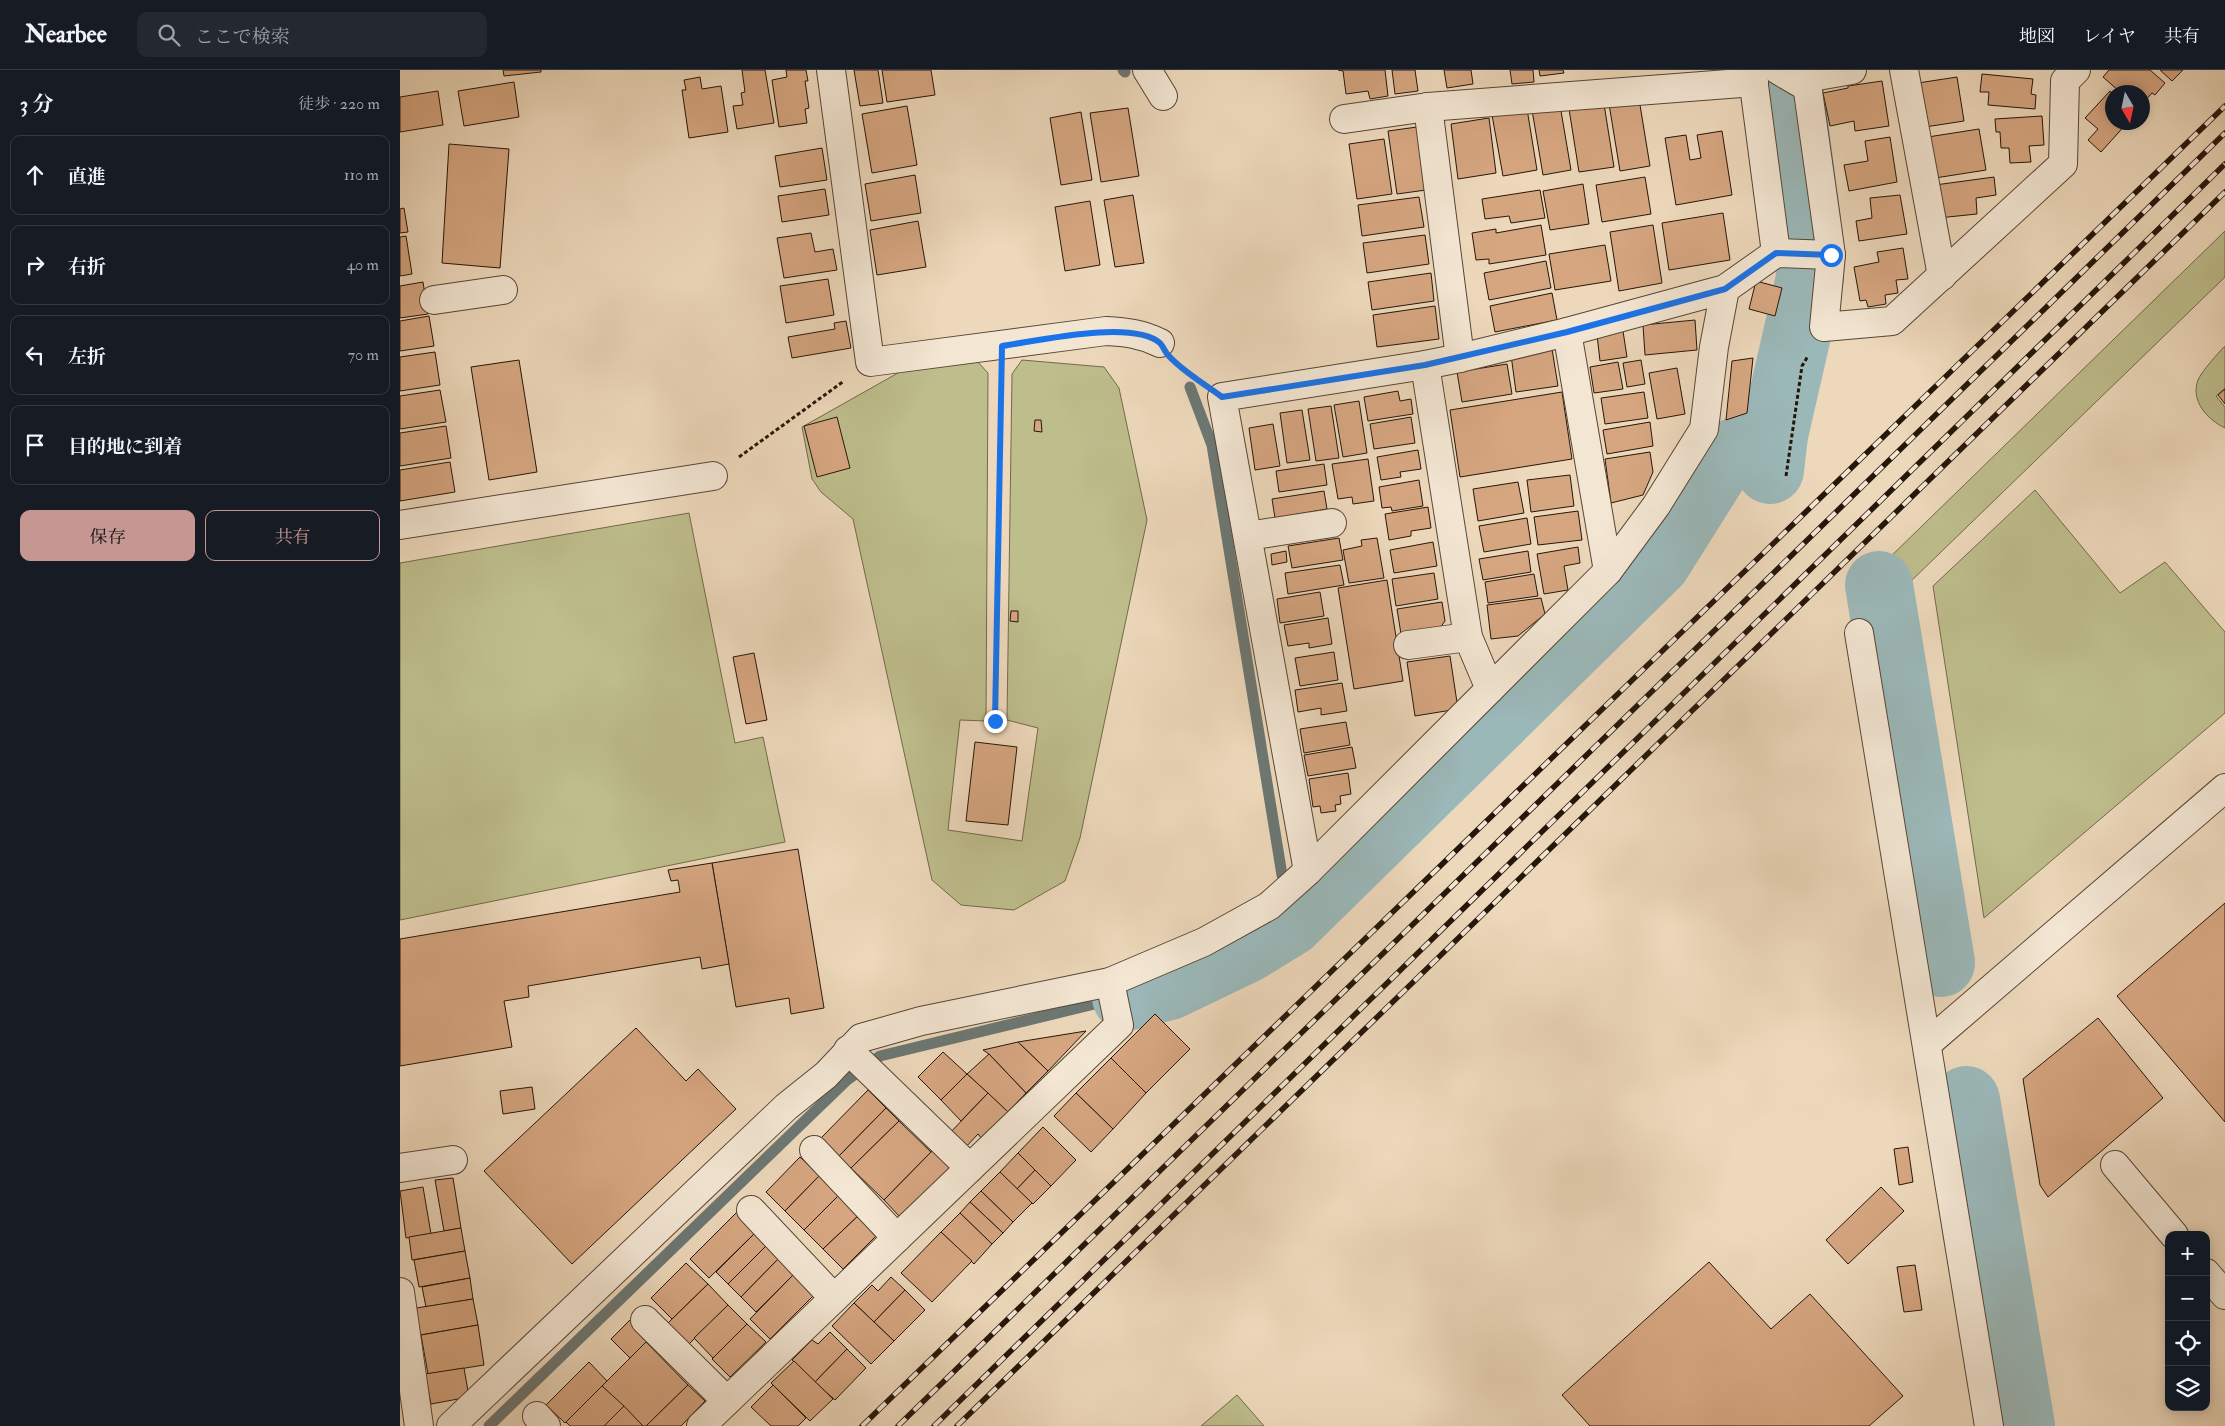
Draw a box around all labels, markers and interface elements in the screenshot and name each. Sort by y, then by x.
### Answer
search box [137,12,487,57]
text: Nearbee [25,19,107,50]
icon: search [155,21,183,49]
text: ここで検索 [195,25,290,49]
text: 地図 [2019,25,2055,48]
text: レイヤ [2083,25,2136,48]
text: 共有 [2164,25,2200,48]
north arrow [2105,85,2150,130]
text: 3 分 [20,91,53,118]
text: 徒歩 · 220 m [298,94,380,114]
icon: ahead [21,161,49,189]
text: 直進 [68,165,106,189]
text: 110 m [344,165,379,185]
route start [1820,244,1843,267]
icon: right [21,251,49,279]
text: 右折 [68,255,106,279]
text: 40 m [346,255,379,275]
icon: left [21,341,49,369]
text: 左折 [68,345,106,369]
text: 70 m [348,345,379,365]
icon: arrive [21,431,49,459]
text: 目的地に到着 [68,435,182,459]
button: 保存 [20,510,195,561]
button: 共有 [205,510,380,561]
route end [984,710,1007,733]
map controls [2165,1231,2210,1411]
button: + [2165,1231,2210,1276]
button: − [2165,1276,2210,1321]
button: locate [2165,1321,2210,1366]
button: layers [2165,1366,2210,1411]

